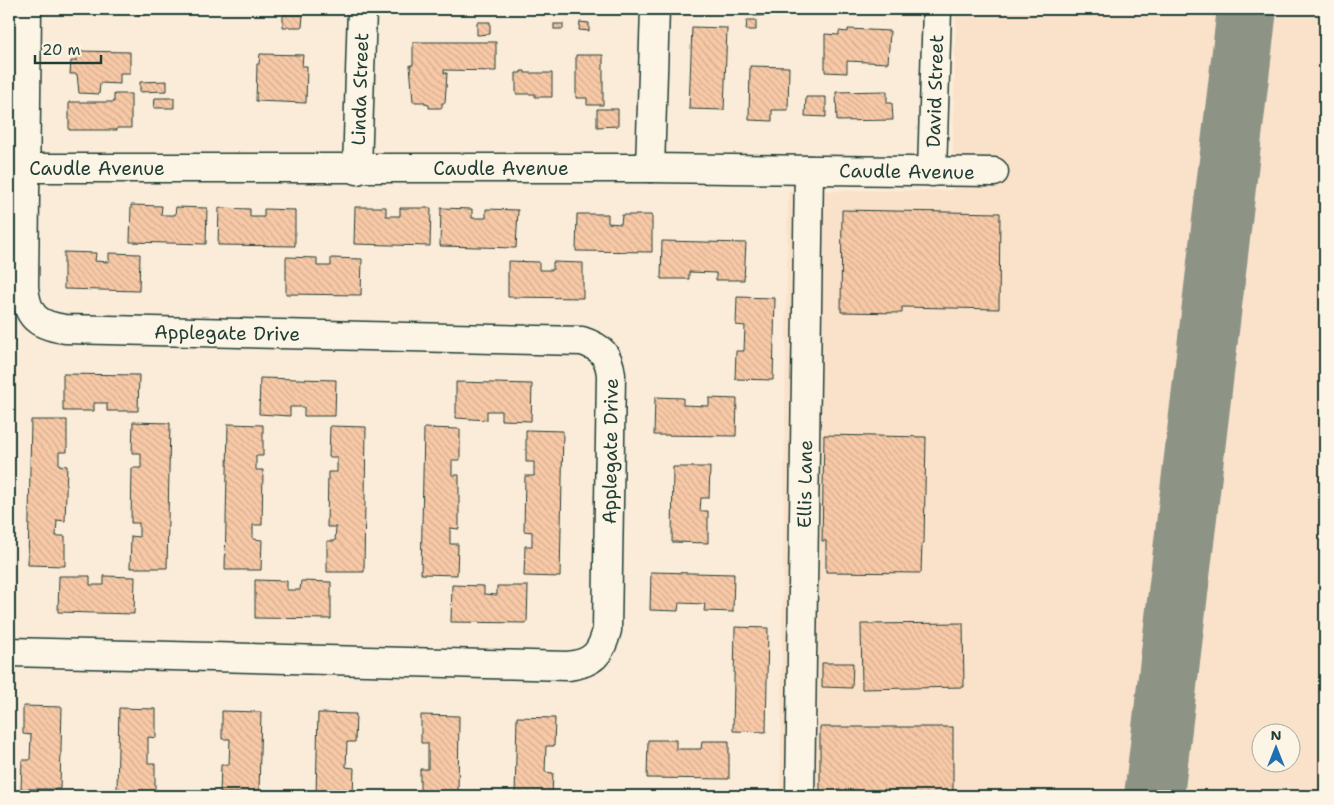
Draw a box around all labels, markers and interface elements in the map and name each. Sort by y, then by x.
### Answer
scale bar [35,32,101,64]
street label: Linda Street [345,32,374,146]
street label: David Street [920,34,949,148]
text: 20 m [42,40,81,60]
street label: Caudle Avenue [29,156,165,181]
street label: Caudle Avenue [433,156,569,181]
street label: Caudle Avenue [839,158,975,184]
street label: Applegate Drive [154,319,300,347]
street label: Applegate Drive [596,378,623,524]
street label: Ellis Lane [791,440,818,528]
north arrow [1252,722,1302,772]
text: N [1270,726,1282,744]

